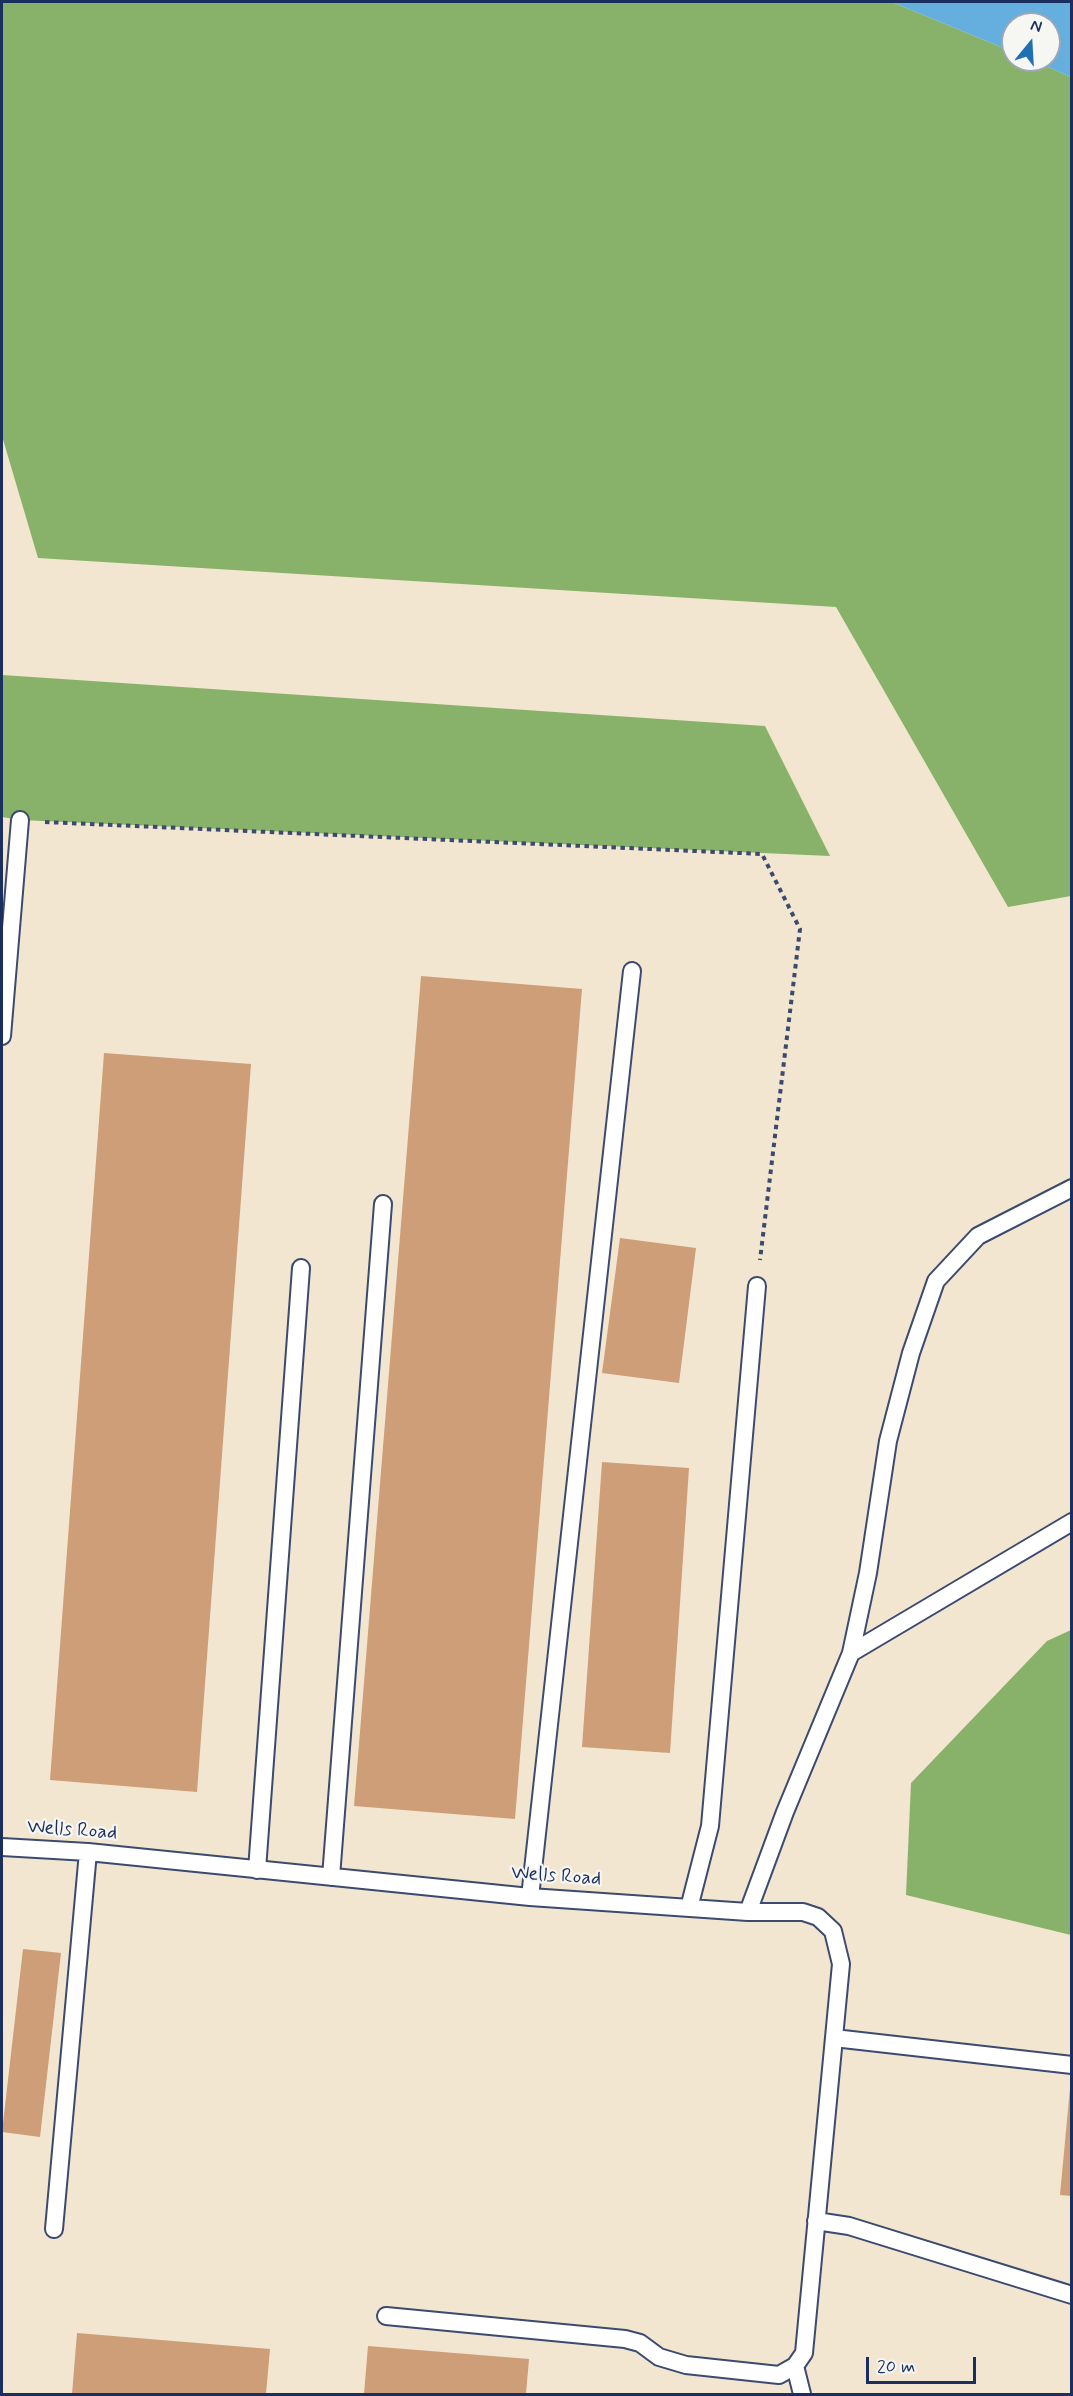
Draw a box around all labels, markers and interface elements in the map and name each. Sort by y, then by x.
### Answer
north arrow [1001,12,1061,72]
text: N [1028,15,1044,38]
street label: Wells Road [26,1816,118,1846]
street label: Wells Road [510,1862,602,1892]
scale bar [869,2345,978,2383]
text: 20 m [877,2355,915,2379]

